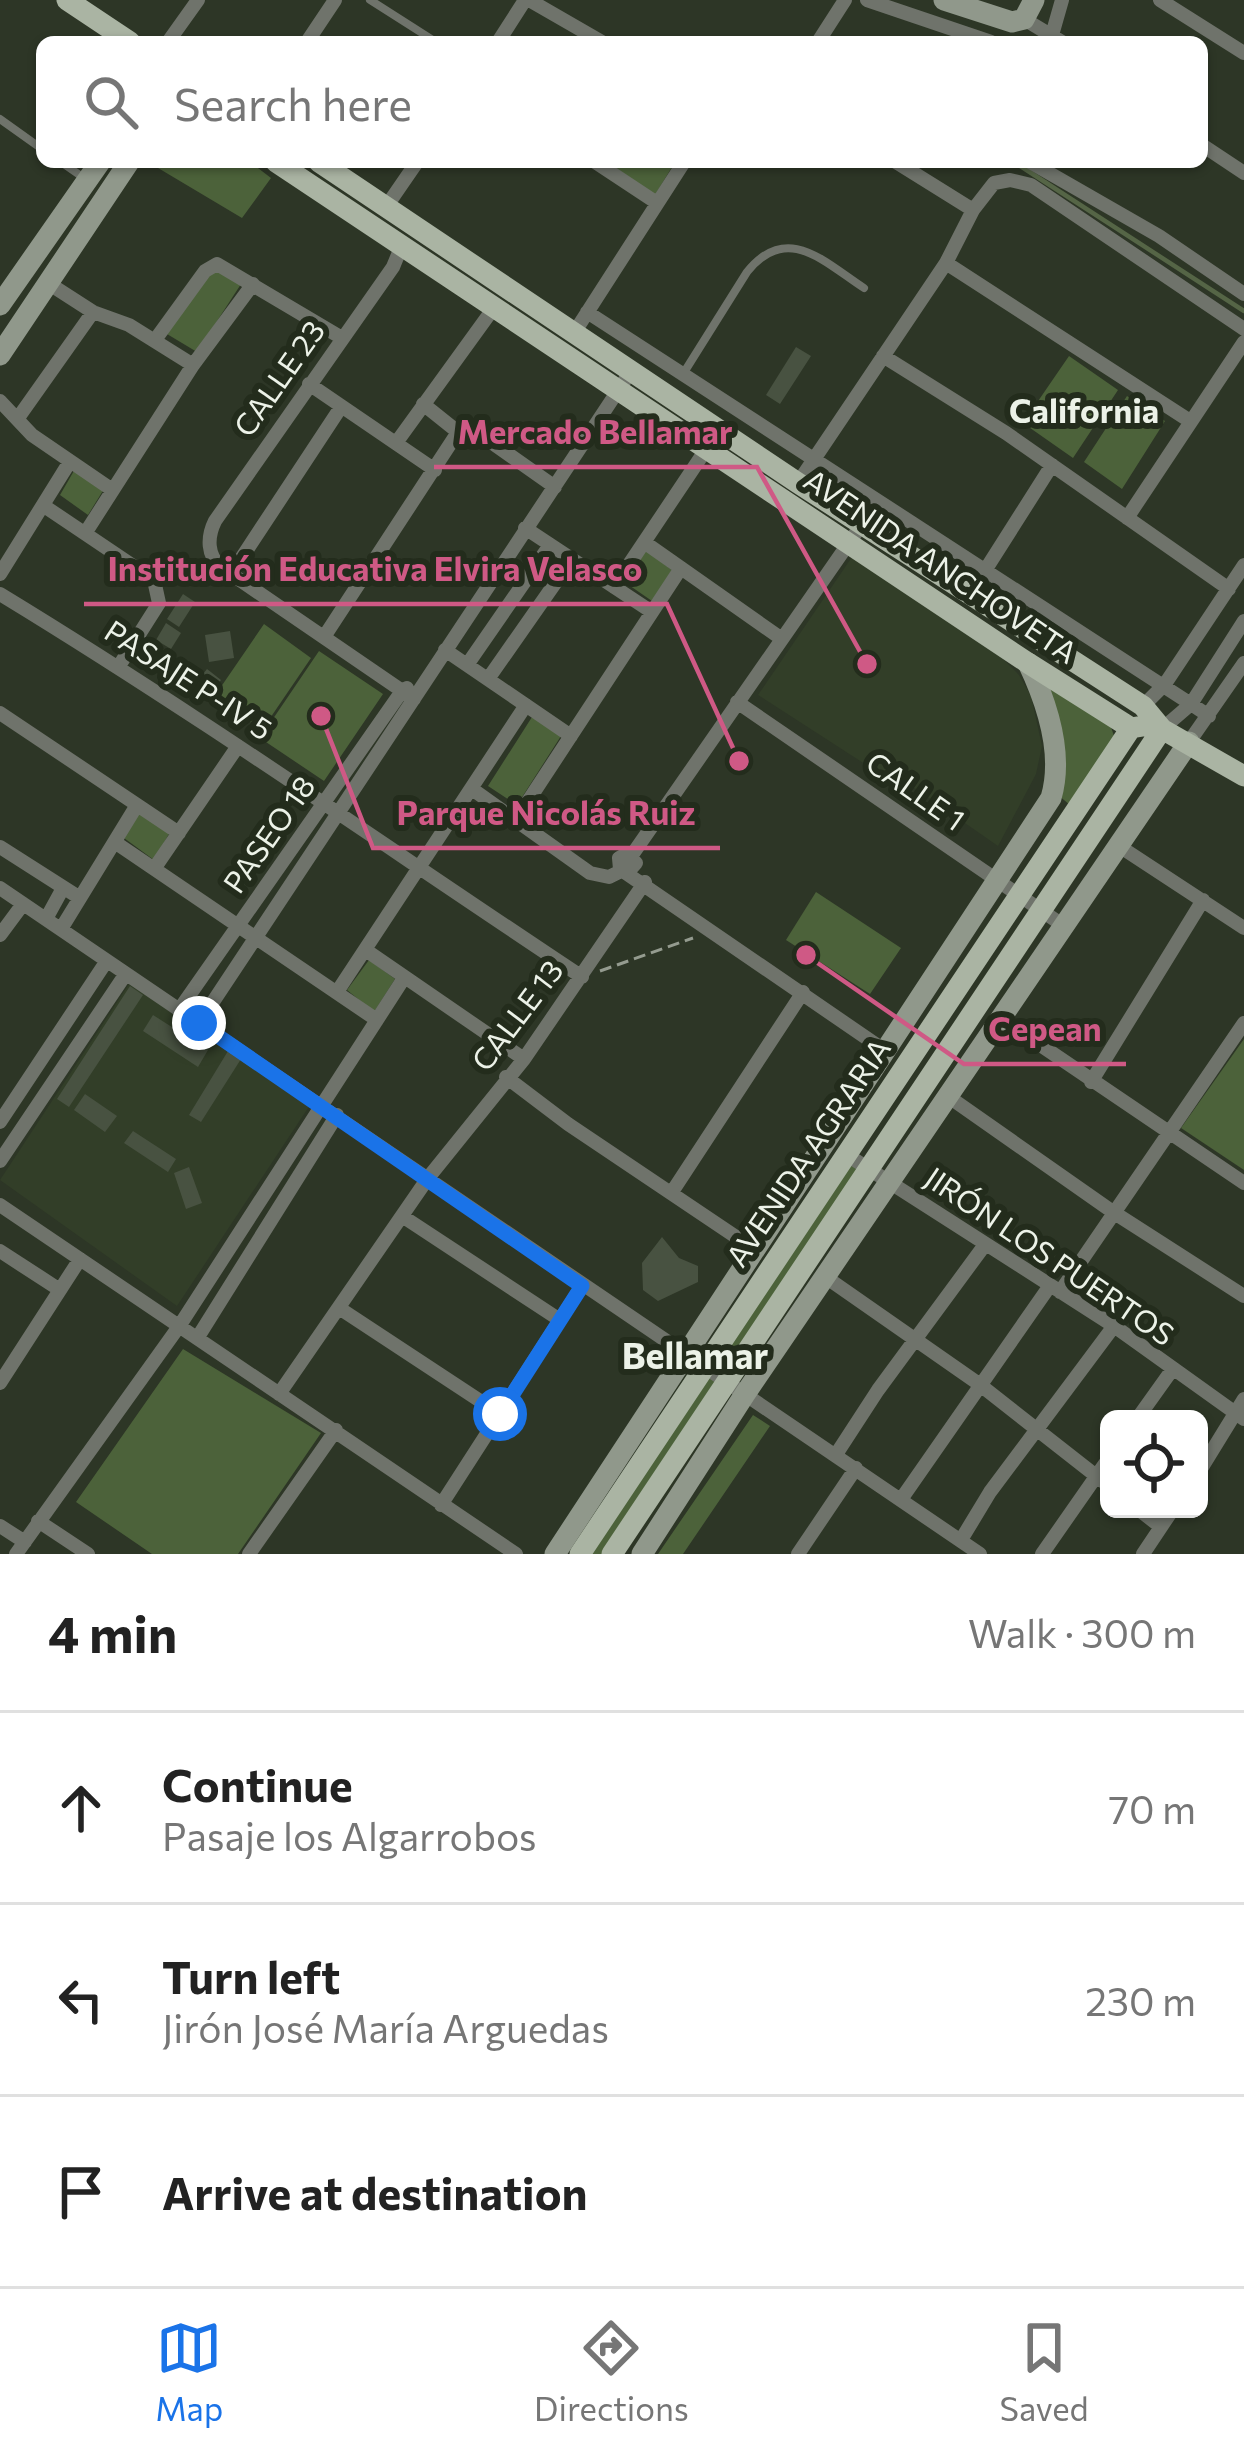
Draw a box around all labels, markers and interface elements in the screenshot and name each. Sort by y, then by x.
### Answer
search box [36,36,1208,168]
icon: search [78,69,144,135]
text: Search here [174,75,412,130]
street label: CALLE 23 [225,313,331,443]
district label: California [1009,389,1159,430]
callout: Mercado Bellamar [434,398,757,467]
text: Mercado Bellamar [457,410,733,451]
street label: AVENIDA ANCHOVETA [798,460,1085,670]
callout: Institución Educativa Elvira Velasco [84,535,667,604]
text: Institución Educativa Elvira Velasco [107,547,643,588]
street label: PASAJE P-IV 5 [99,611,280,747]
street label: CALLE 1 [860,743,973,837]
street label: PASEO 18 [214,768,322,899]
callout: Parque Nicolás Ruiz [373,779,720,848]
text: Parque Nicolás Ruiz [397,791,695,832]
street label: CALLE 13 [462,952,570,1077]
callout: Cepean [964,995,1126,1064]
route end [172,996,226,1050]
text: Cepean [988,1007,1102,1048]
street label: AVENIDA AGRARIA [717,1030,897,1273]
street label: JIRÓN LOS PUERTOS [919,1158,1182,1352]
district label: Bellamar [622,1332,768,1376]
route start [473,1387,527,1441]
map controls [1100,1410,1208,1518]
button: locate [1100,1410,1208,1518]
text: 4 min [48,1601,177,1664]
text: Walk · 300 m [968,1608,1196,1656]
text: Continue [162,1756,353,1811]
icon: ahead [48,1775,114,1841]
text: 70 m [1109,1784,1196,1832]
text: Pasaje los Algarrobos [162,1811,537,1859]
text: Turn left [162,1948,340,2003]
icon: left [48,1967,114,2033]
text: 230 m [1085,1976,1196,2024]
text: Jirón José María Arguedas [162,2003,609,2051]
icon: arrive [48,2159,114,2225]
text: Arrive at destination [162,2164,588,2219]
tab: Map [155,2315,223,2428]
tab: Directions [534,2315,689,2428]
tab: Saved [1000,2315,1089,2428]

